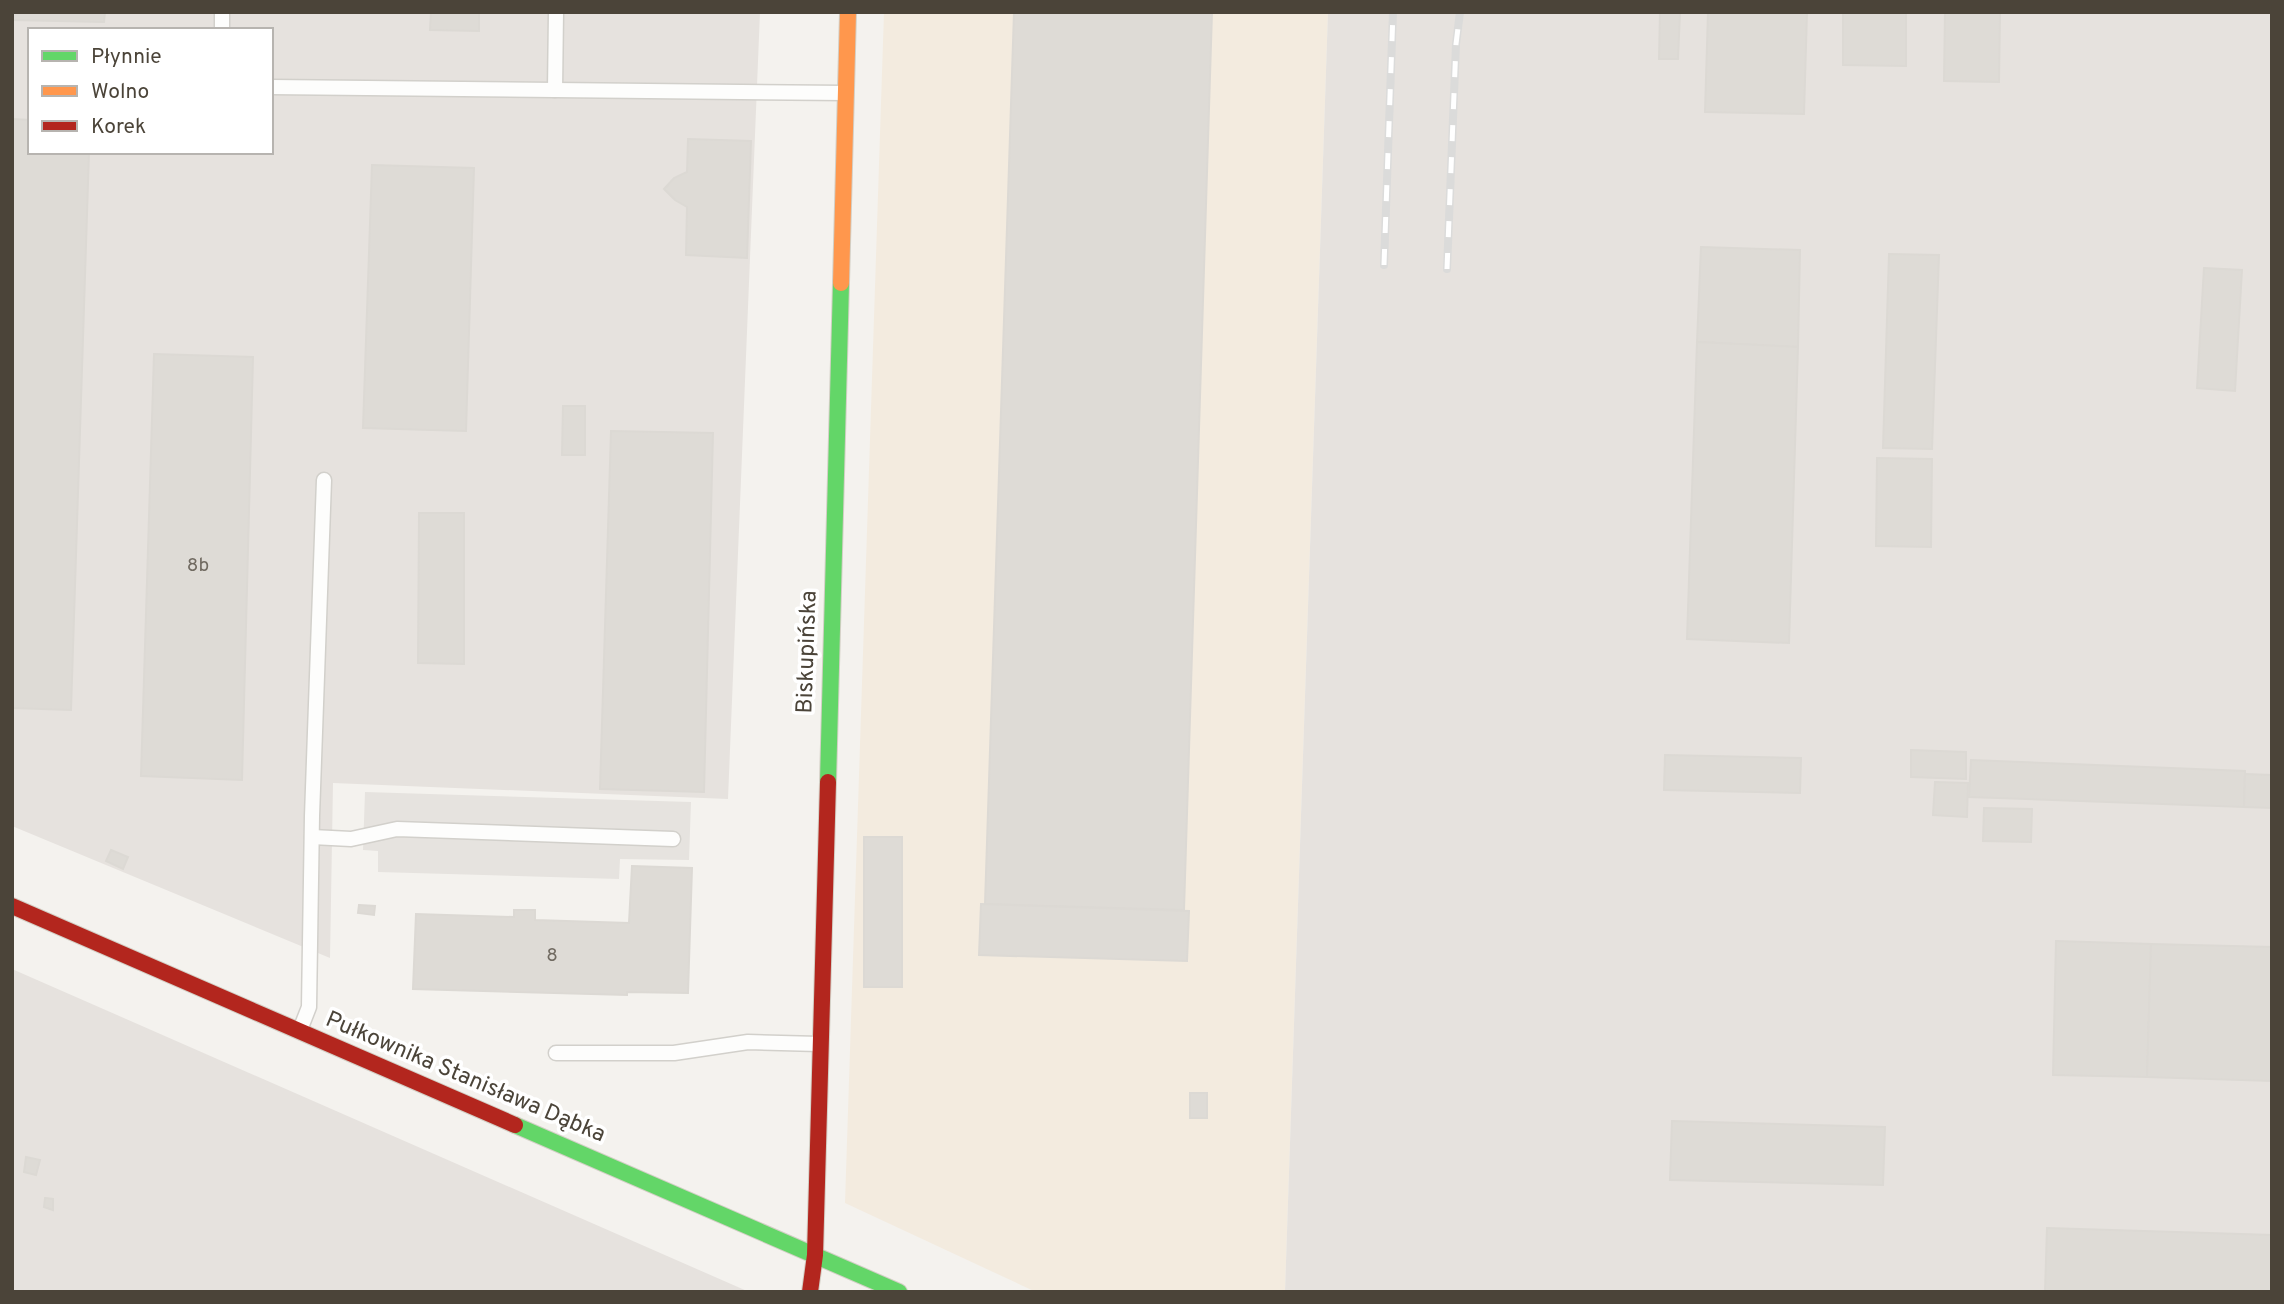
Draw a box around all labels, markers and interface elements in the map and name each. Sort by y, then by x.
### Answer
legend [28,28,273,154]
text: Płynnie [91,44,162,71]
text: Wolno [91,79,149,106]
text: Korek [91,114,146,141]
house number: 8b [187,554,209,578]
street label: Biskupińska [791,590,825,714]
house number: 8 [546,944,558,968]
street label: Pułkownika Stanisława Dąbka [321,1006,609,1150]

